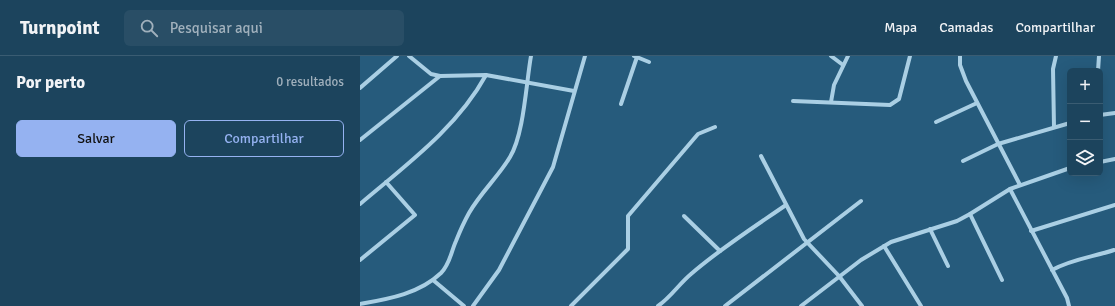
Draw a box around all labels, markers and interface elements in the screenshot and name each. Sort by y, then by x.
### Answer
search box [124,10,404,46]
text: Turnpoint [20,16,100,40]
icon: search [138,17,160,39]
text: Pesquisar aqui [170,19,263,37]
text: Mapa [884,19,917,36]
text: Camadas [939,19,993,36]
text: Compartilhar [1015,19,1095,36]
map controls [1067,68,1103,176]
button: + [1067,68,1103,104]
text: Por perto [16,72,85,93]
text: 0 resultados [276,74,344,90]
button: − [1067,104,1103,140]
button: Salvar [16,120,176,157]
button: Compartilhar [184,120,344,157]
button: layers [1067,140,1103,176]

